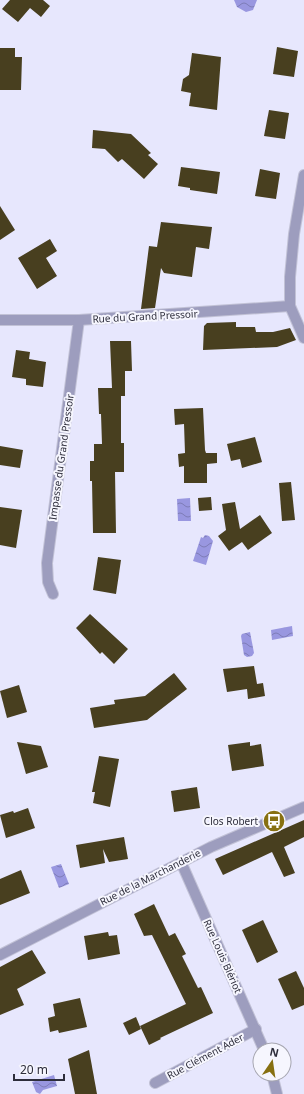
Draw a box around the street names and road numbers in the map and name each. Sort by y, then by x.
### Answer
street label: Rue du Grand Pressoir [92,306,198,326]
street label: Impasse du Grand Pressoir [45,393,77,521]
street label: Rue de la Marchanderie [97,845,203,909]
street label: Rue Louis Blériot [201,917,246,995]
street label: Rue Clément Ader [164,1030,246,1082]

